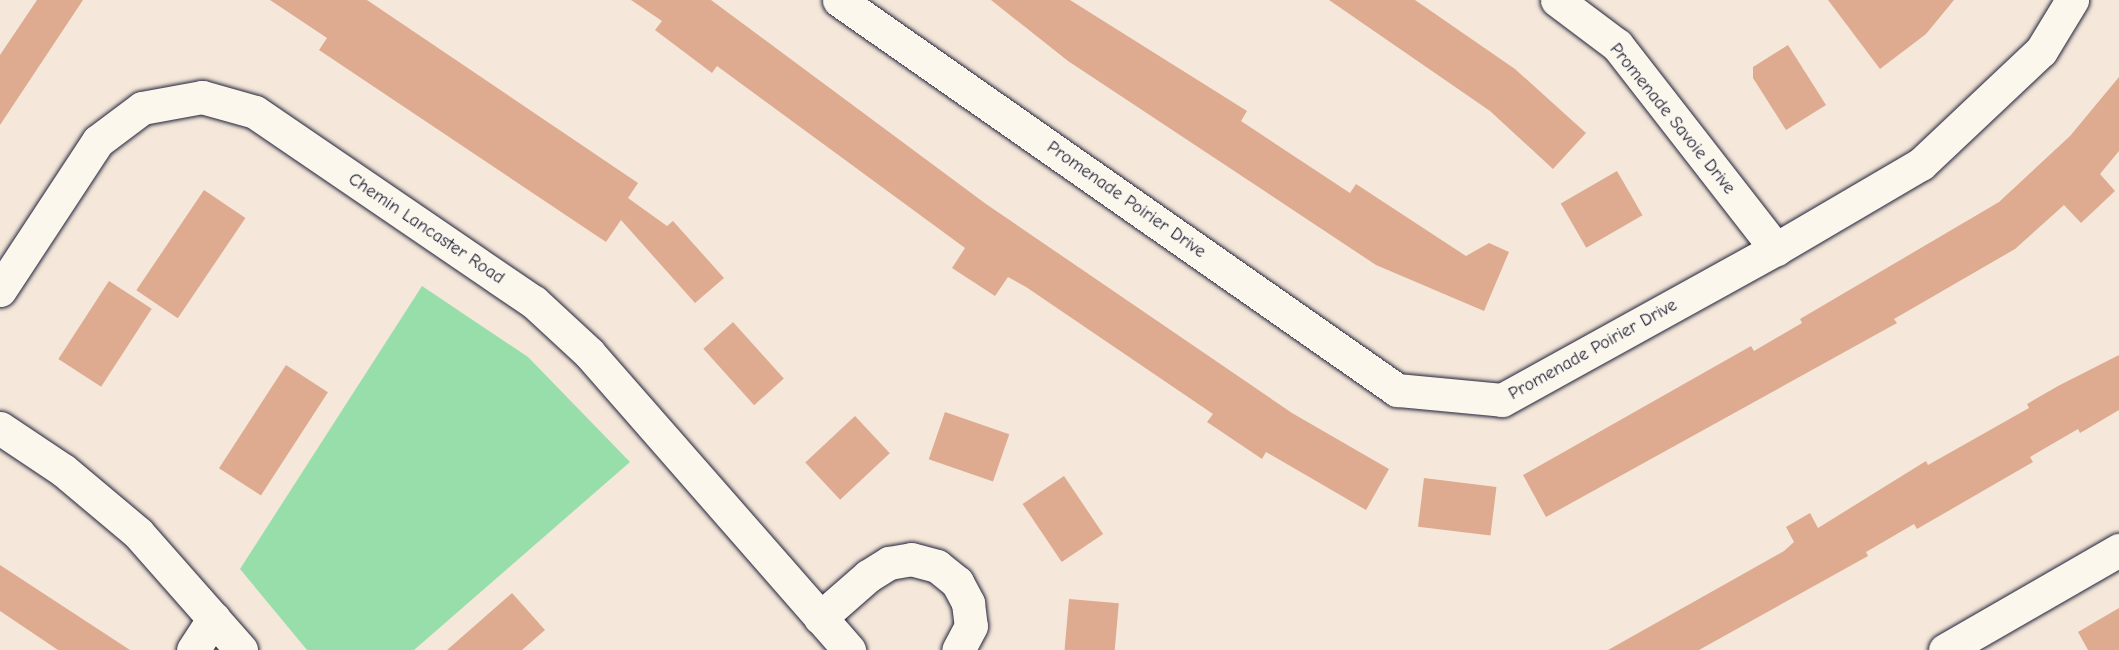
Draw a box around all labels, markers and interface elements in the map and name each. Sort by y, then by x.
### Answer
street label: Promenade Savoie Drive [1604,39,1740,199]
street label: Promenade Poirier Drive [1042,137,1210,263]
street label: Chemin Lancaster Road [344,169,508,289]
street label: Promenade Poirier Drive [1505,295,1681,405]

